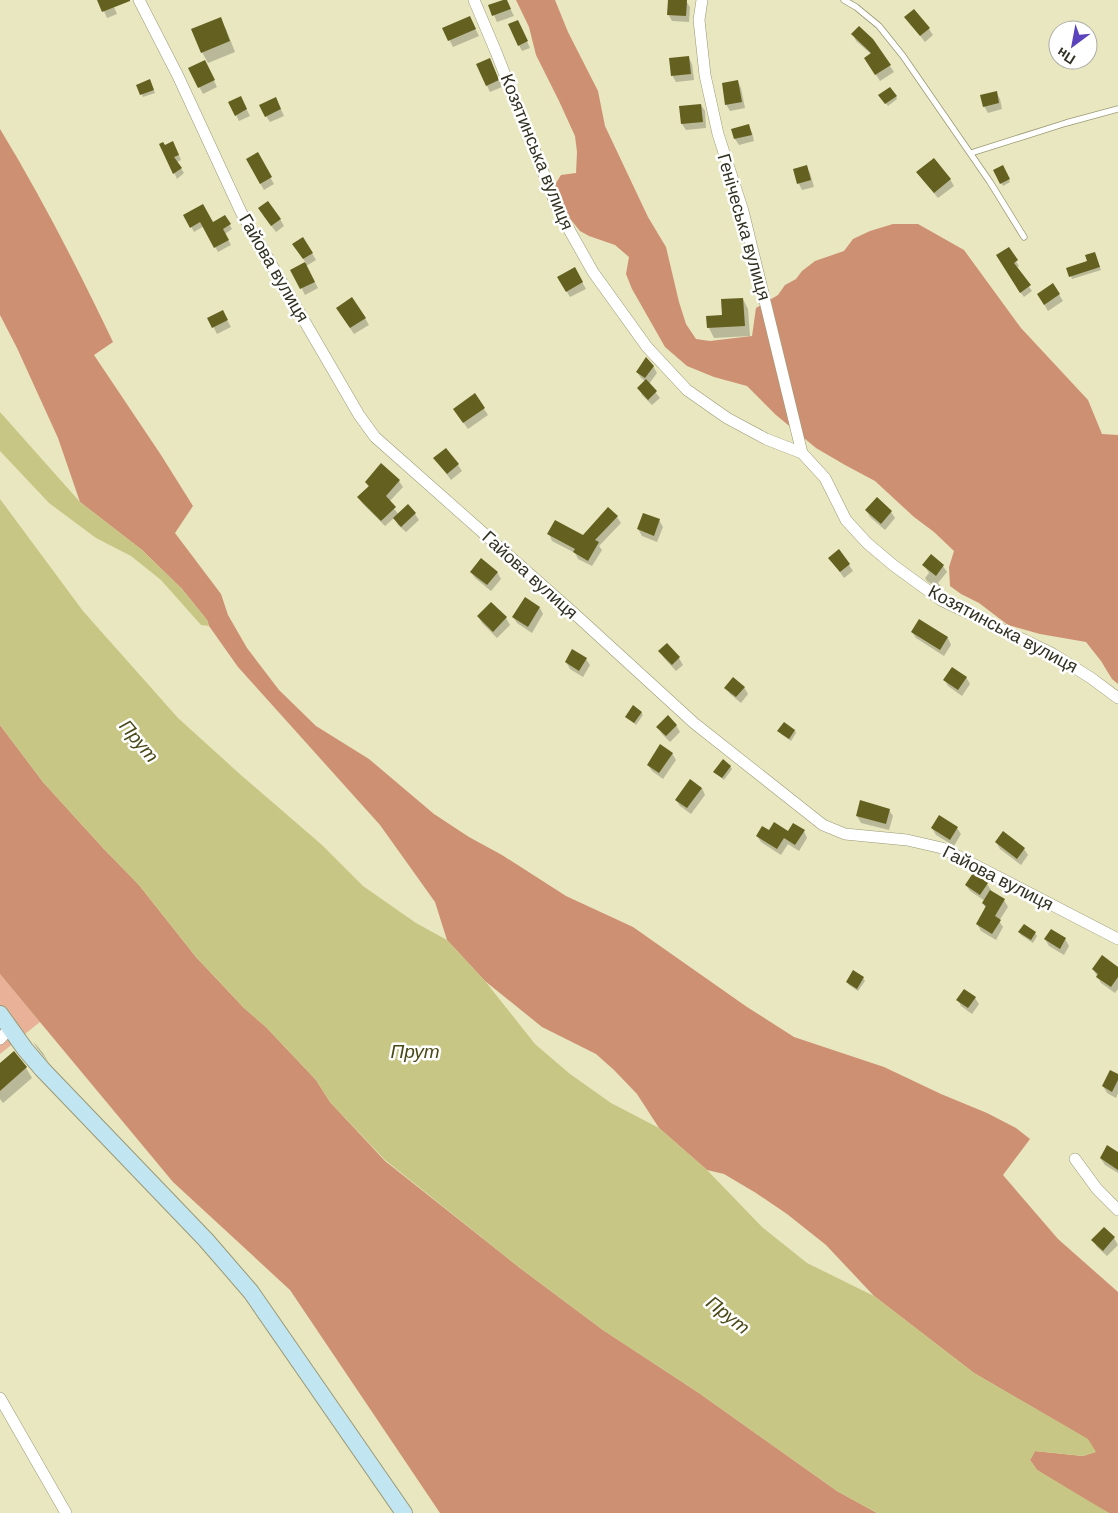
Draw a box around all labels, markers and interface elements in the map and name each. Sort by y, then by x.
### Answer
north arrow [1048,20,1098,70]
text: Пн [1053,43,1079,69]
street label: Козятинська вулиця [495,70,579,234]
street label: Генічеська вулиця [712,151,776,303]
street label: Гайова вулиця [233,209,315,327]
street label: Гайова вулиця [477,525,583,625]
street label: Козятинська вулиця [924,579,1082,679]
water label: Прут [114,714,164,768]
street label: Гайова вулиця [938,840,1058,916]
water label: Прут [390,1039,440,1064]
water label: Прут [701,1290,755,1340]

